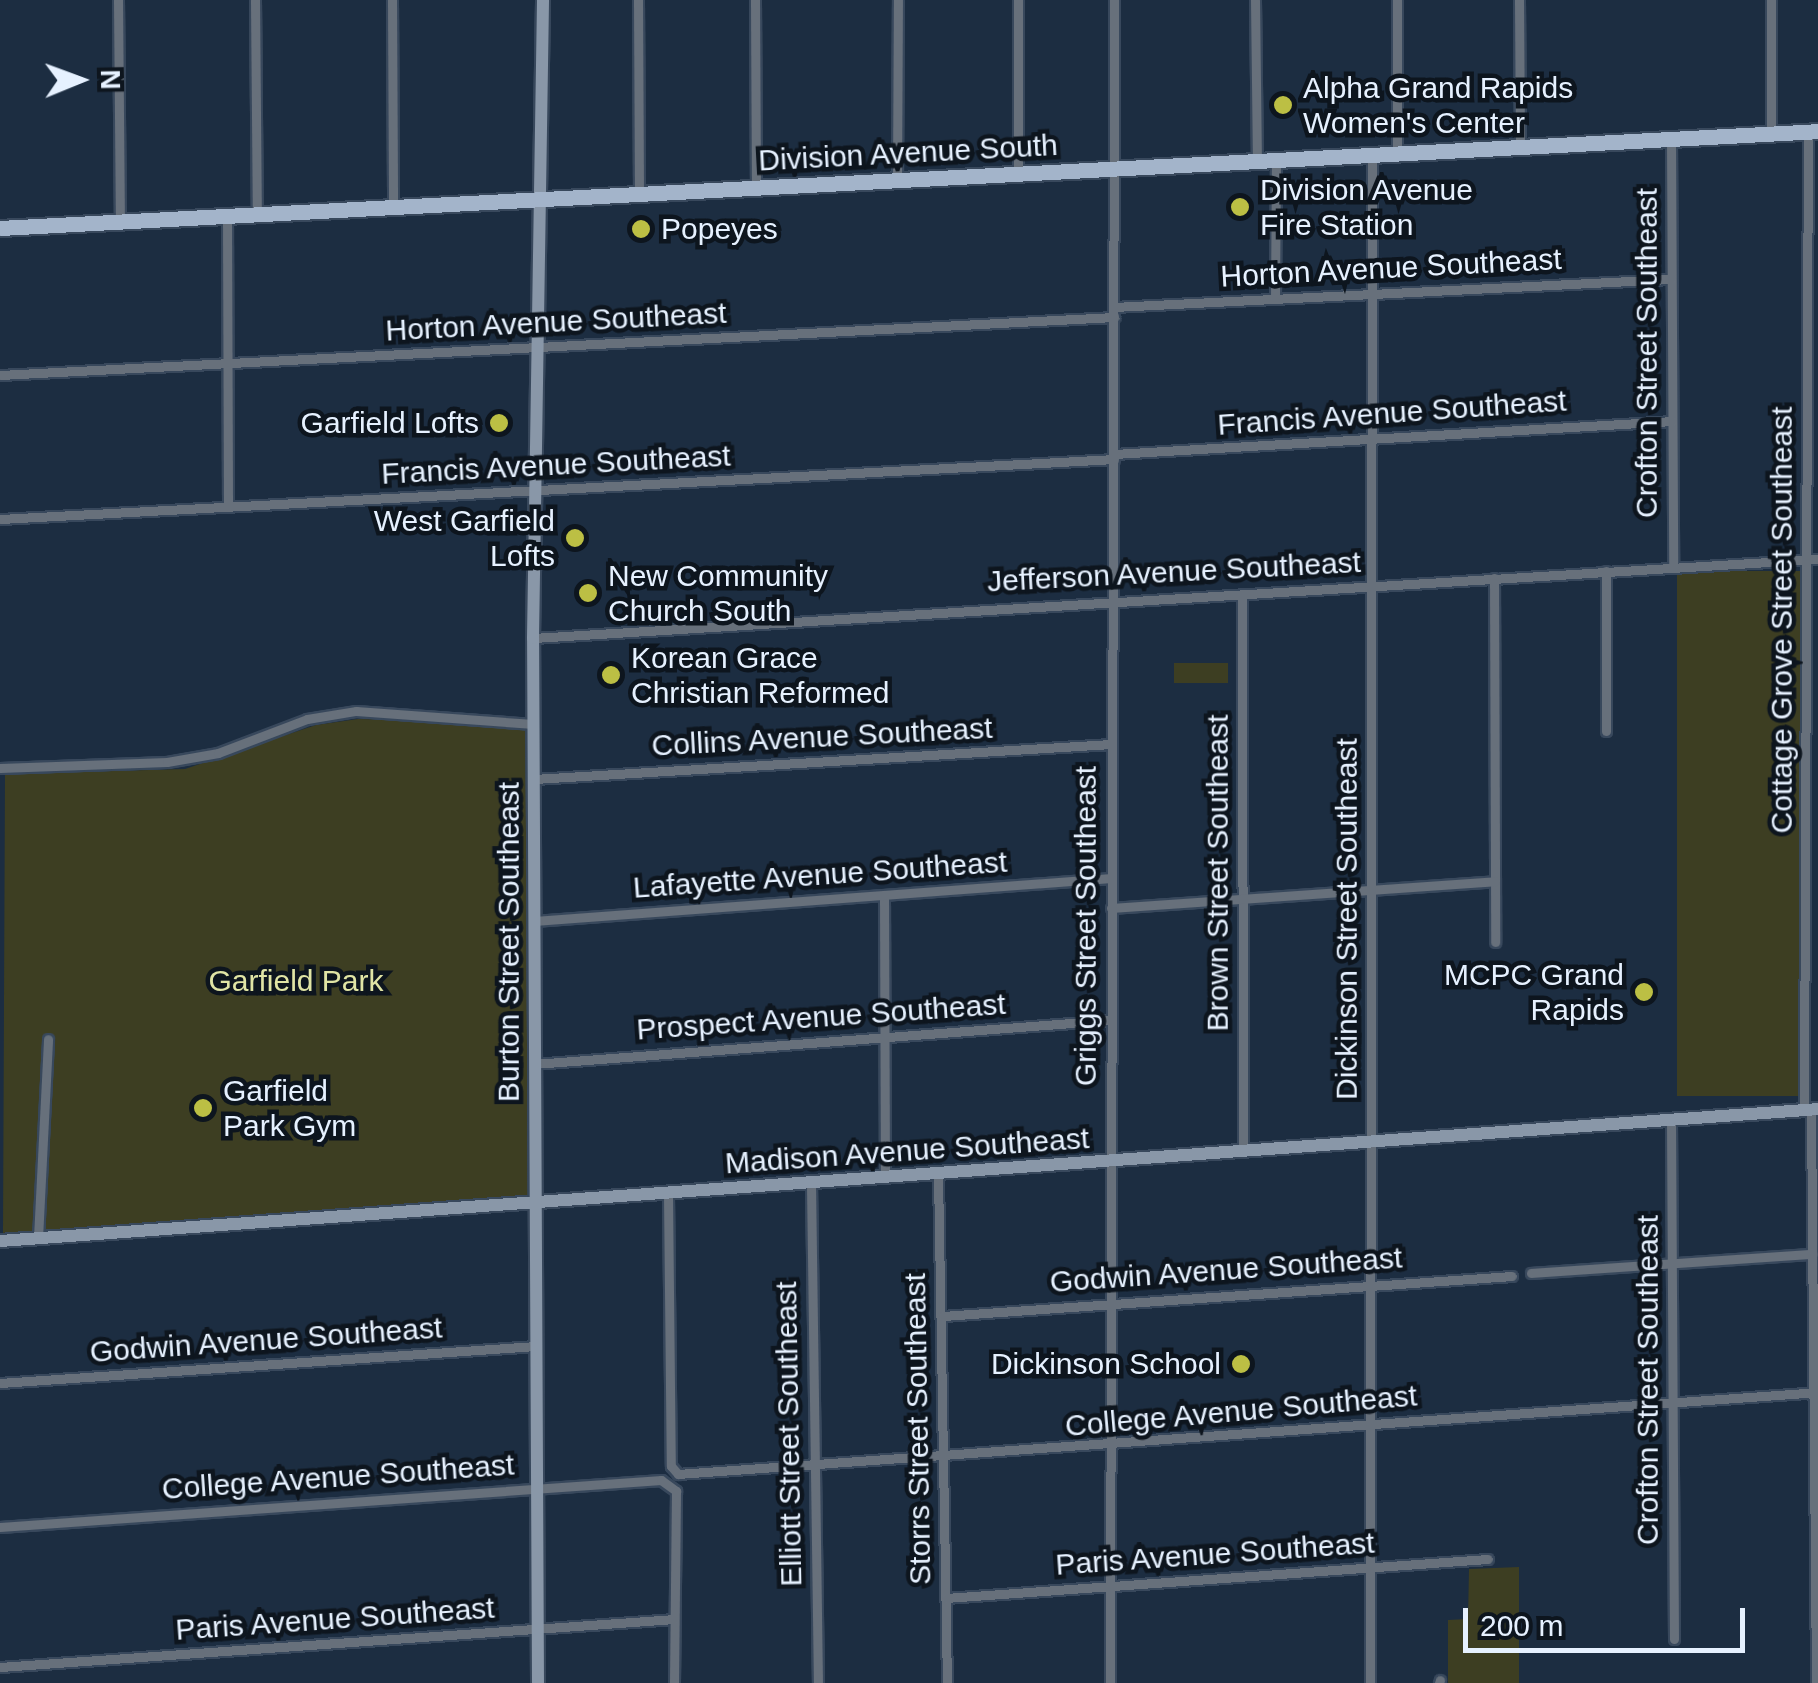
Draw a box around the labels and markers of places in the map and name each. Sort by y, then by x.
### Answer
place label: Alpha Grand Rapids Women's Center [1303,70,1573,140]
marker: Alpha Grand Rapids Women's Center [1272,94,1294,116]
place label: Division Avenue Fire Station [1260,172,1475,242]
marker: Division Avenue Fire Station [1229,196,1251,218]
place label: Popeyes [661,211,778,247]
marker: Popeyes [630,218,652,240]
place label: Garfield Lofts [301,405,479,441]
marker: Garfield Lofts [488,412,510,434]
place label: West Garfield Lofts [374,503,555,574]
marker: West Garfield Lofts [564,527,586,549]
place label: New Community Church South [608,558,828,628]
marker: New Community Church South [577,582,599,604]
place label: Korean Grace Christian Reformed [631,640,889,710]
marker: Korean Grace Christian Reformed [600,664,622,686]
place label: MCPC Grand Rapids [1444,957,1624,1028]
marker: MCPC Grand Rapids [1633,981,1655,1003]
place label: Garfield Park Gym [223,1073,356,1144]
marker: Garfield Park Gym [192,1097,214,1119]
place label: Dickinson School [991,1346,1221,1382]
marker: Dickinson School [1230,1353,1252,1375]

